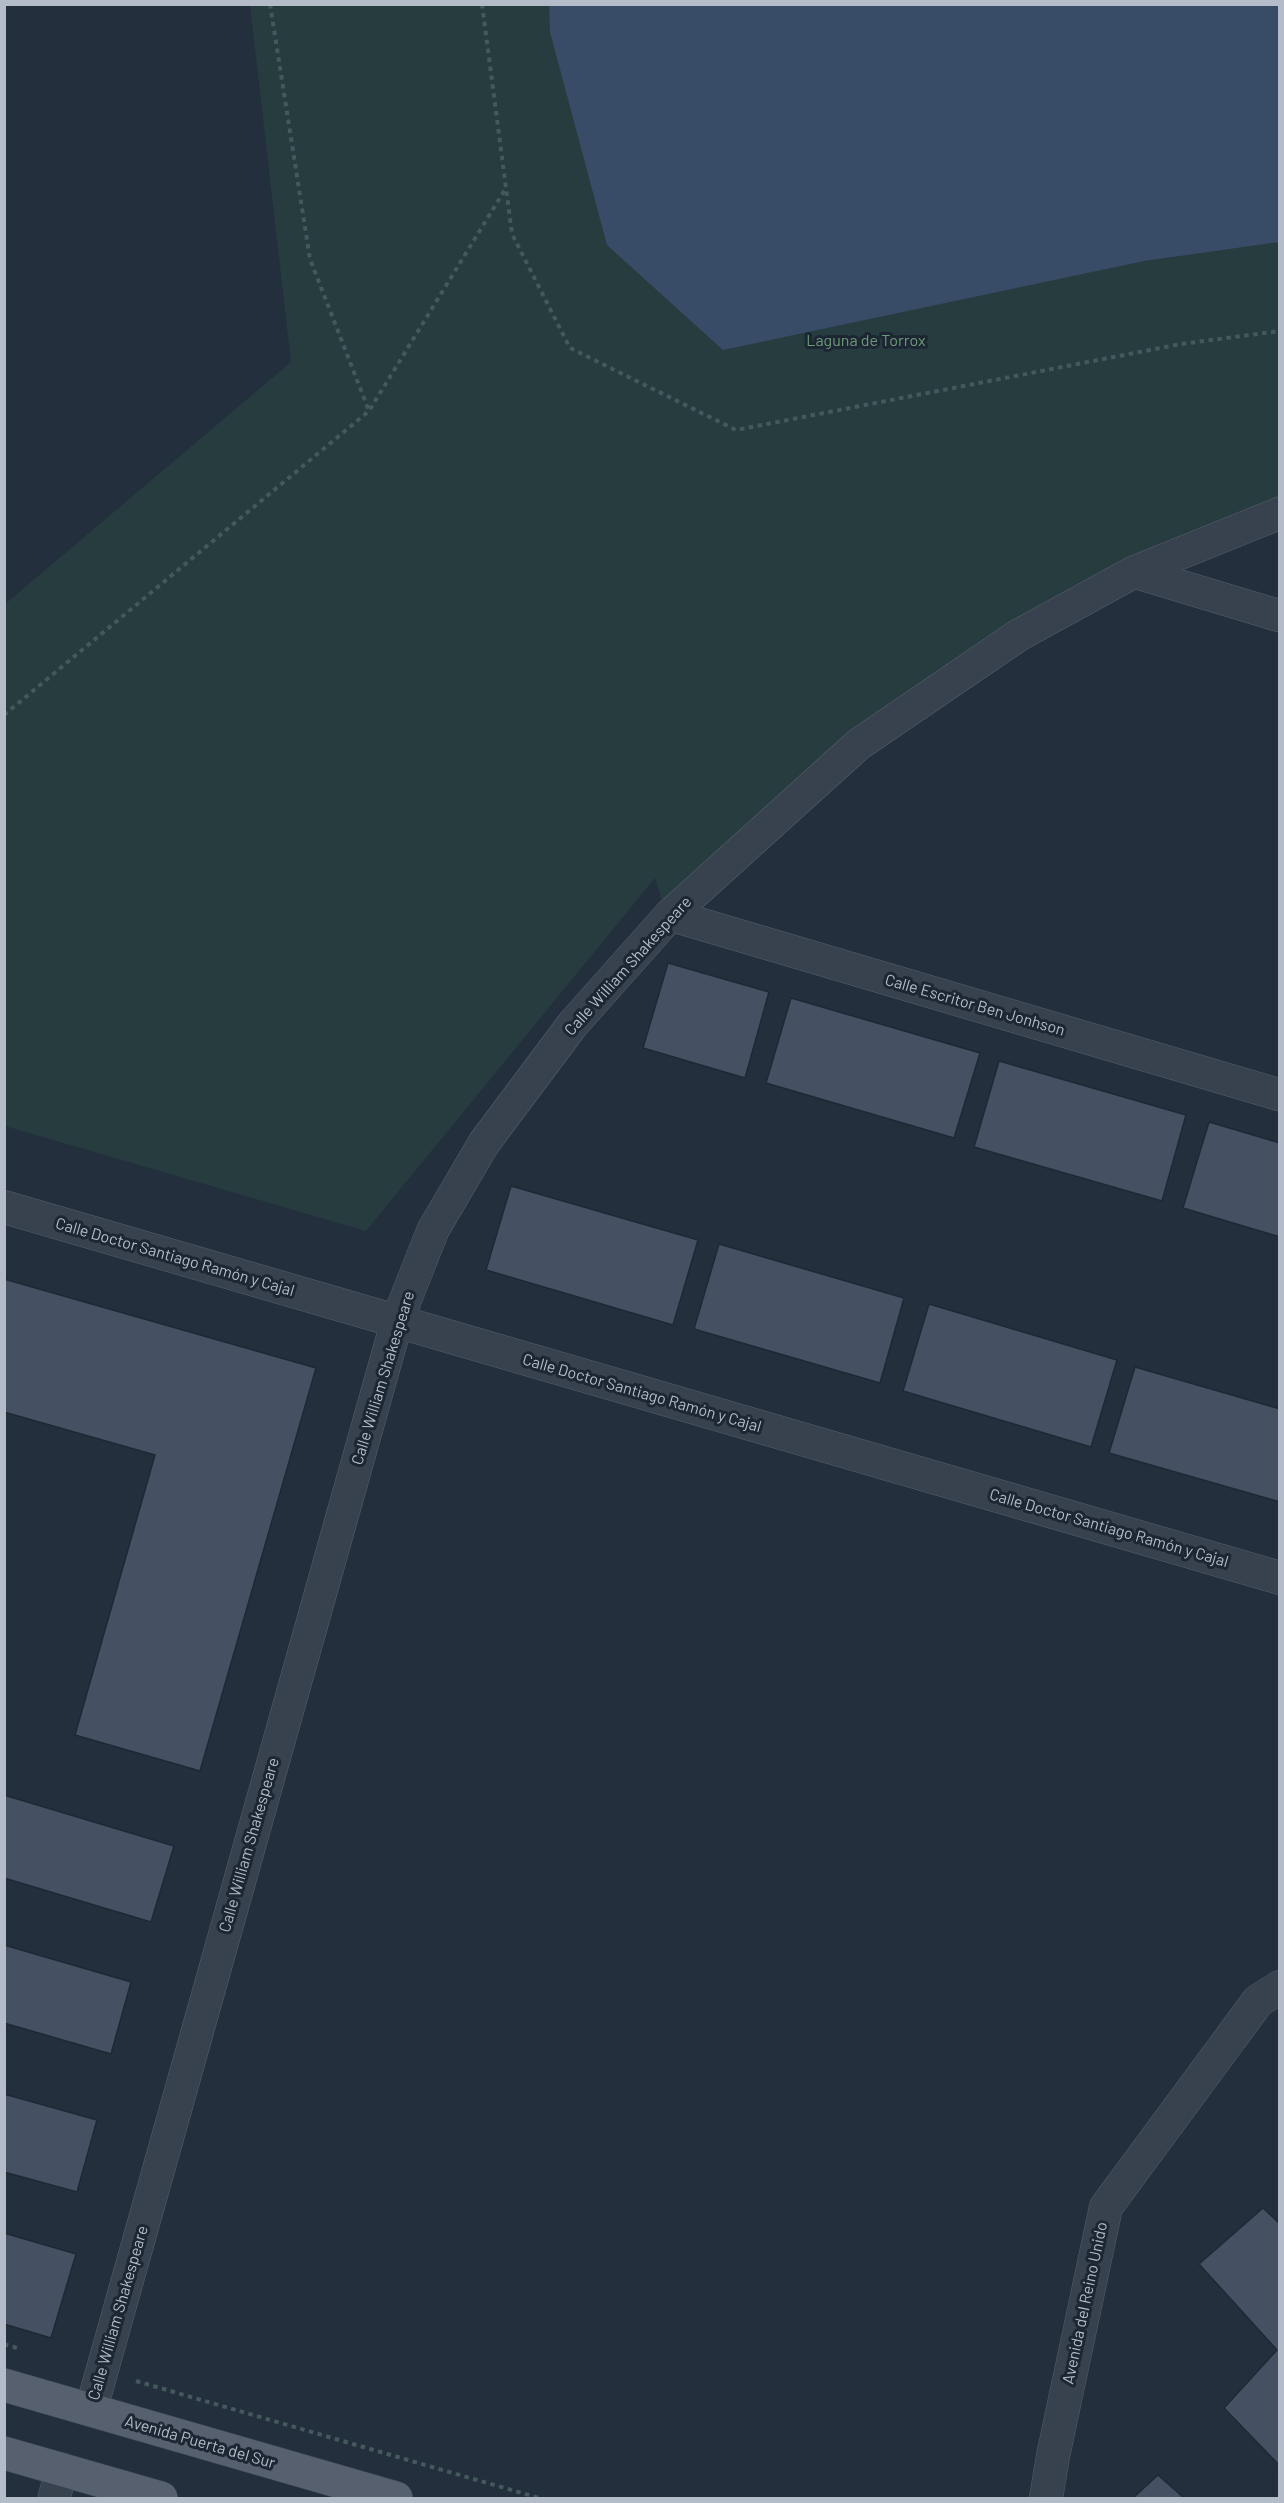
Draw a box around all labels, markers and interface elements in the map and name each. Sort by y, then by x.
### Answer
park label: Laguna de Torrox [806,331,926,351]
street label: Calle William Shakespeare [560,892,696,1040]
street label: Calle Escritor Ben Jonhson [883,970,1067,1040]
street label: Calle Doctor Santiago Ramón y Cajal [53,1214,297,1300]
street label: Calle William Shakespeare [347,1289,419,1467]
street label: Calle Doctor Santiago Ramón y Cajal [520,1350,764,1436]
street label: Calle Doctor Santiago Ramón y Cajal [987,1485,1231,1571]
street label: Calle William Shakespeare [215,1756,283,1934]
street label: Avenida del Reino Unido [1058,2220,1112,2386]
street label: Calle William Shakespeare [84,2224,152,2402]
street label: Avenida Puerta del Sur [123,2411,277,2473]

